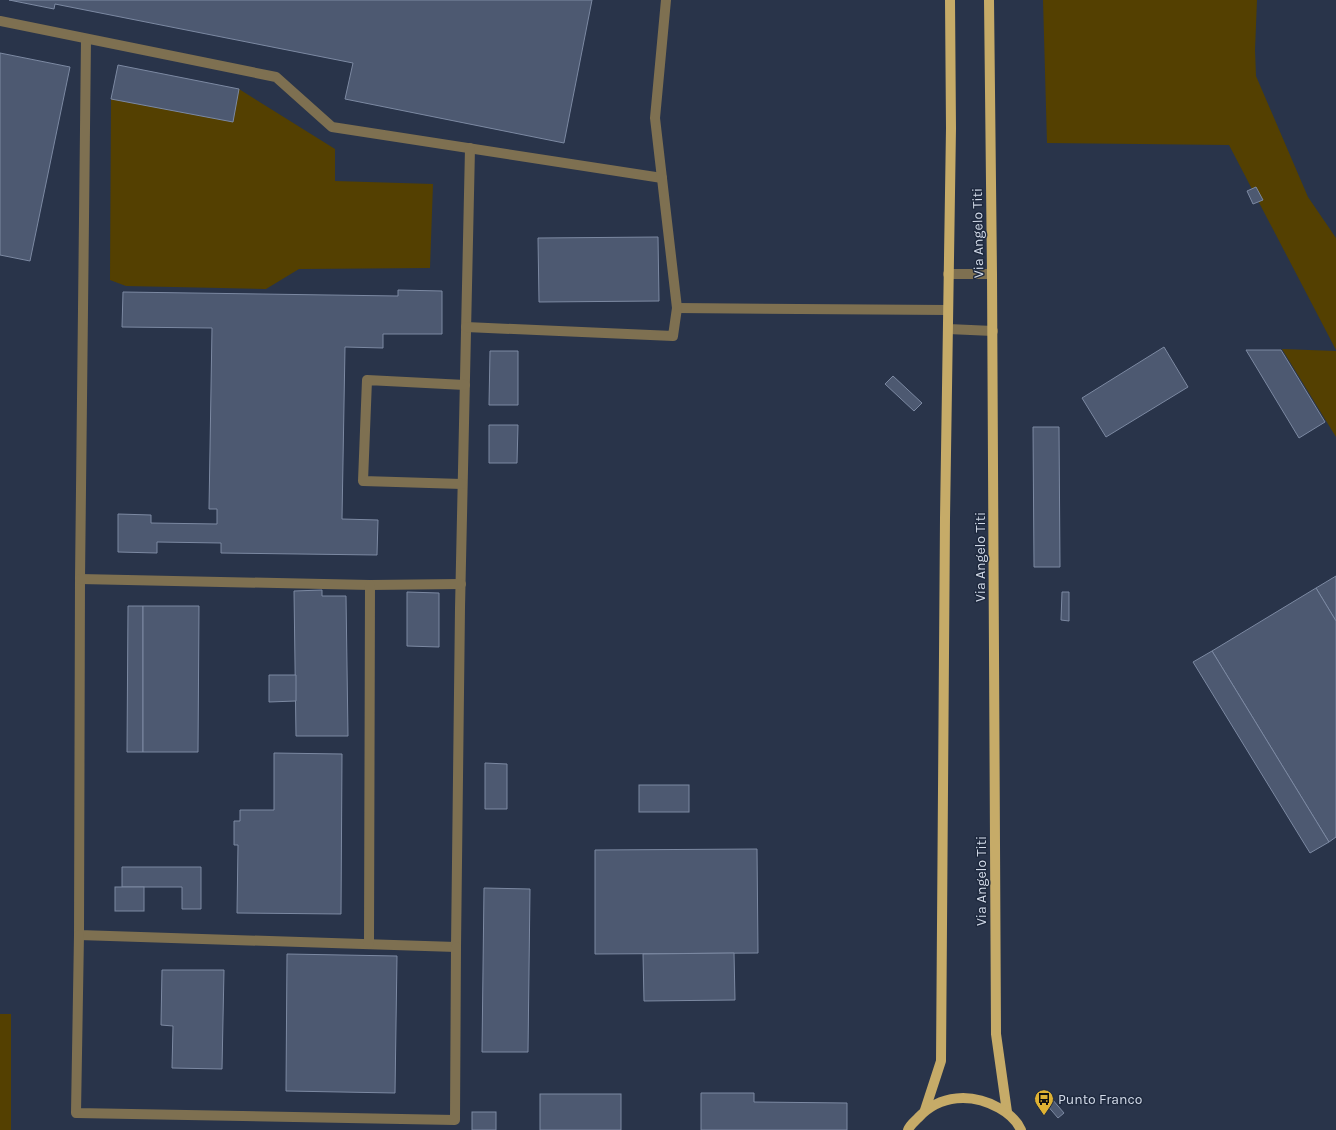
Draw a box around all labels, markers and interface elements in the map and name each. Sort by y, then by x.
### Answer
street label: Via Angelo Titi [969,188,987,278]
street label: Via Angelo Titi [972,512,989,602]
street label: Via Angelo Titi [973,836,990,926]
bus stop icon: Punto Franco [1033,1088,1055,1116]
place label: Punto Franco [1058,1091,1142,1108]

